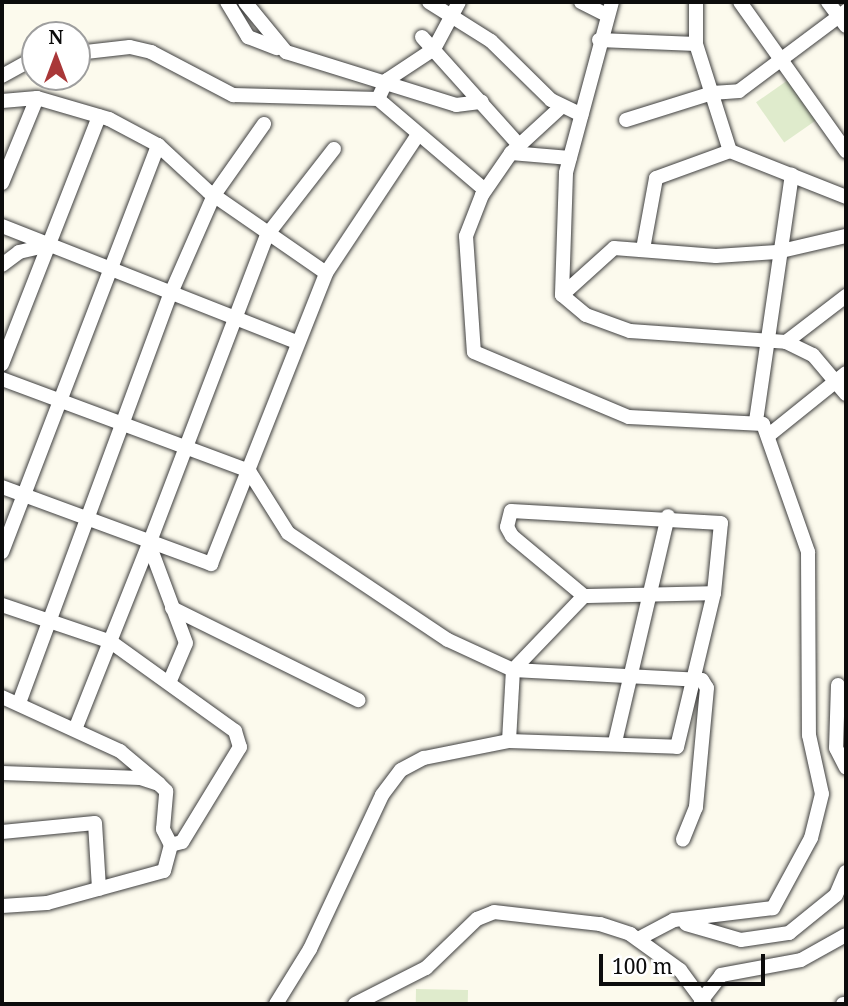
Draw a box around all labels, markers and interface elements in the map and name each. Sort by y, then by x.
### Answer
north arrow [21,21,91,91]
text: N [49,24,63,50]
scale bar [603,940,769,984]
text: 100 m [612,952,673,980]

